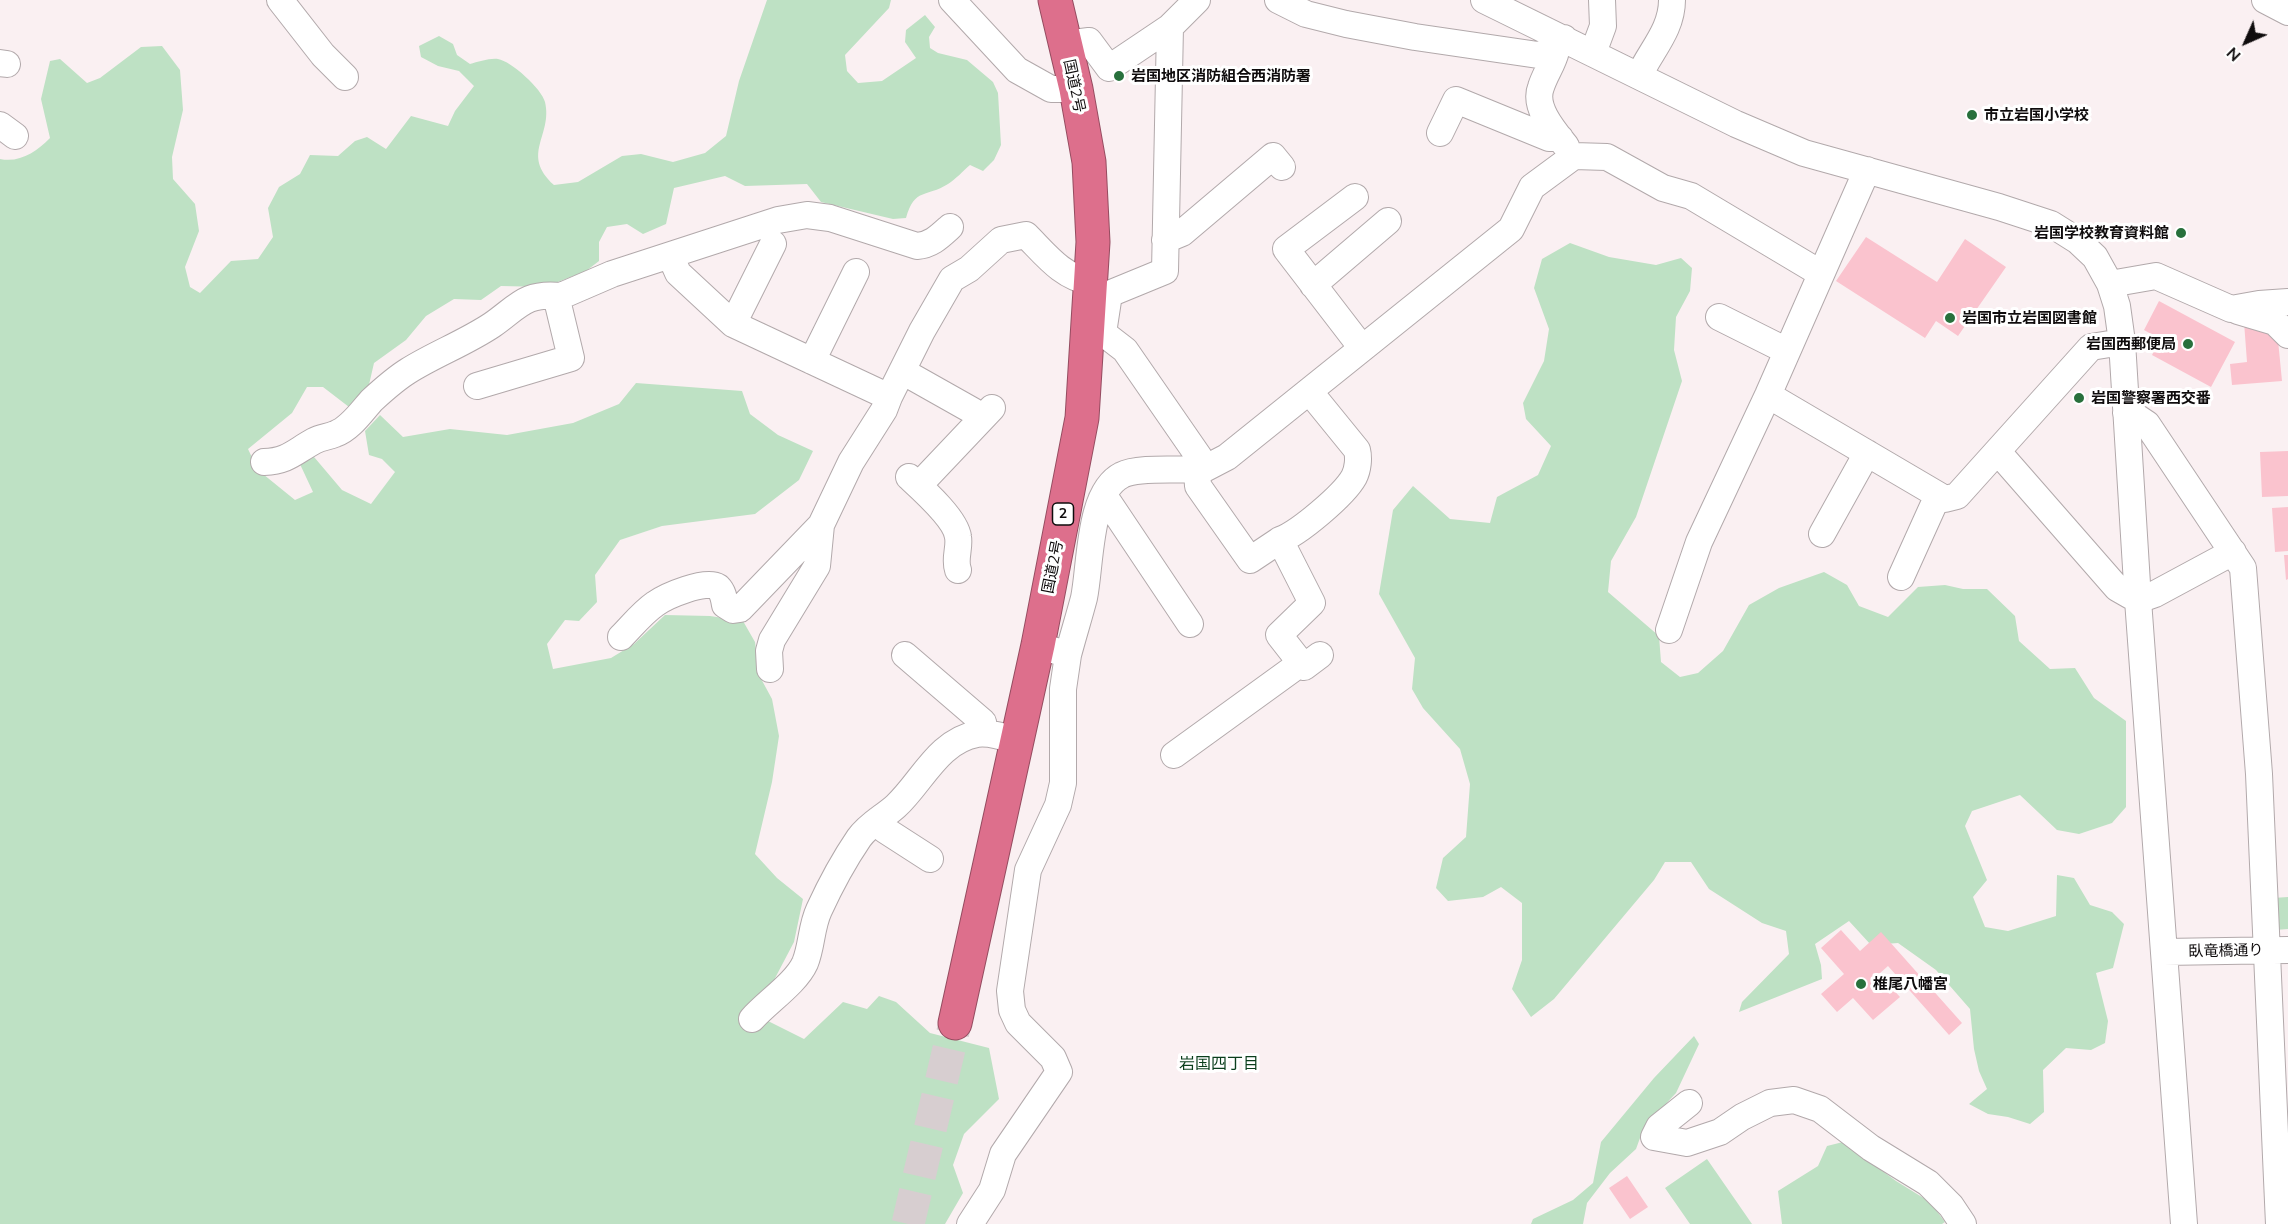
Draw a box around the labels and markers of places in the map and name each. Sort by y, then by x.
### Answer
place label: 岩国地区消防組合西消防署 [1131,67,1311,85]
marker: 岩国地区消防組合西消防署 [1112,69,1126,83]
place label: 市立岩国小学校 [1984,106,2089,124]
marker: 市立岩国小学校 [1965,108,1979,122]
place label: 岩国学校教育資料館 [2034,224,2169,242]
marker: 岩国学校教育資料館 [2174,226,2188,240]
place label: 岩国市立岩国図書館 [1962,309,2097,327]
marker: 岩国市立岩国図書館 [1943,311,1957,325]
place label: 岩国西郵便局 [2086,335,2176,353]
marker: 岩国西郵便局 [2181,337,2195,351]
place label: 岩国警察署西交番 [2091,389,2211,407]
marker: 岩国警察署西交番 [2072,391,2086,405]
place label: 椎尾八幡宮 [1873,975,1948,993]
marker: 椎尾八幡宮 [1854,977,1868,991]

